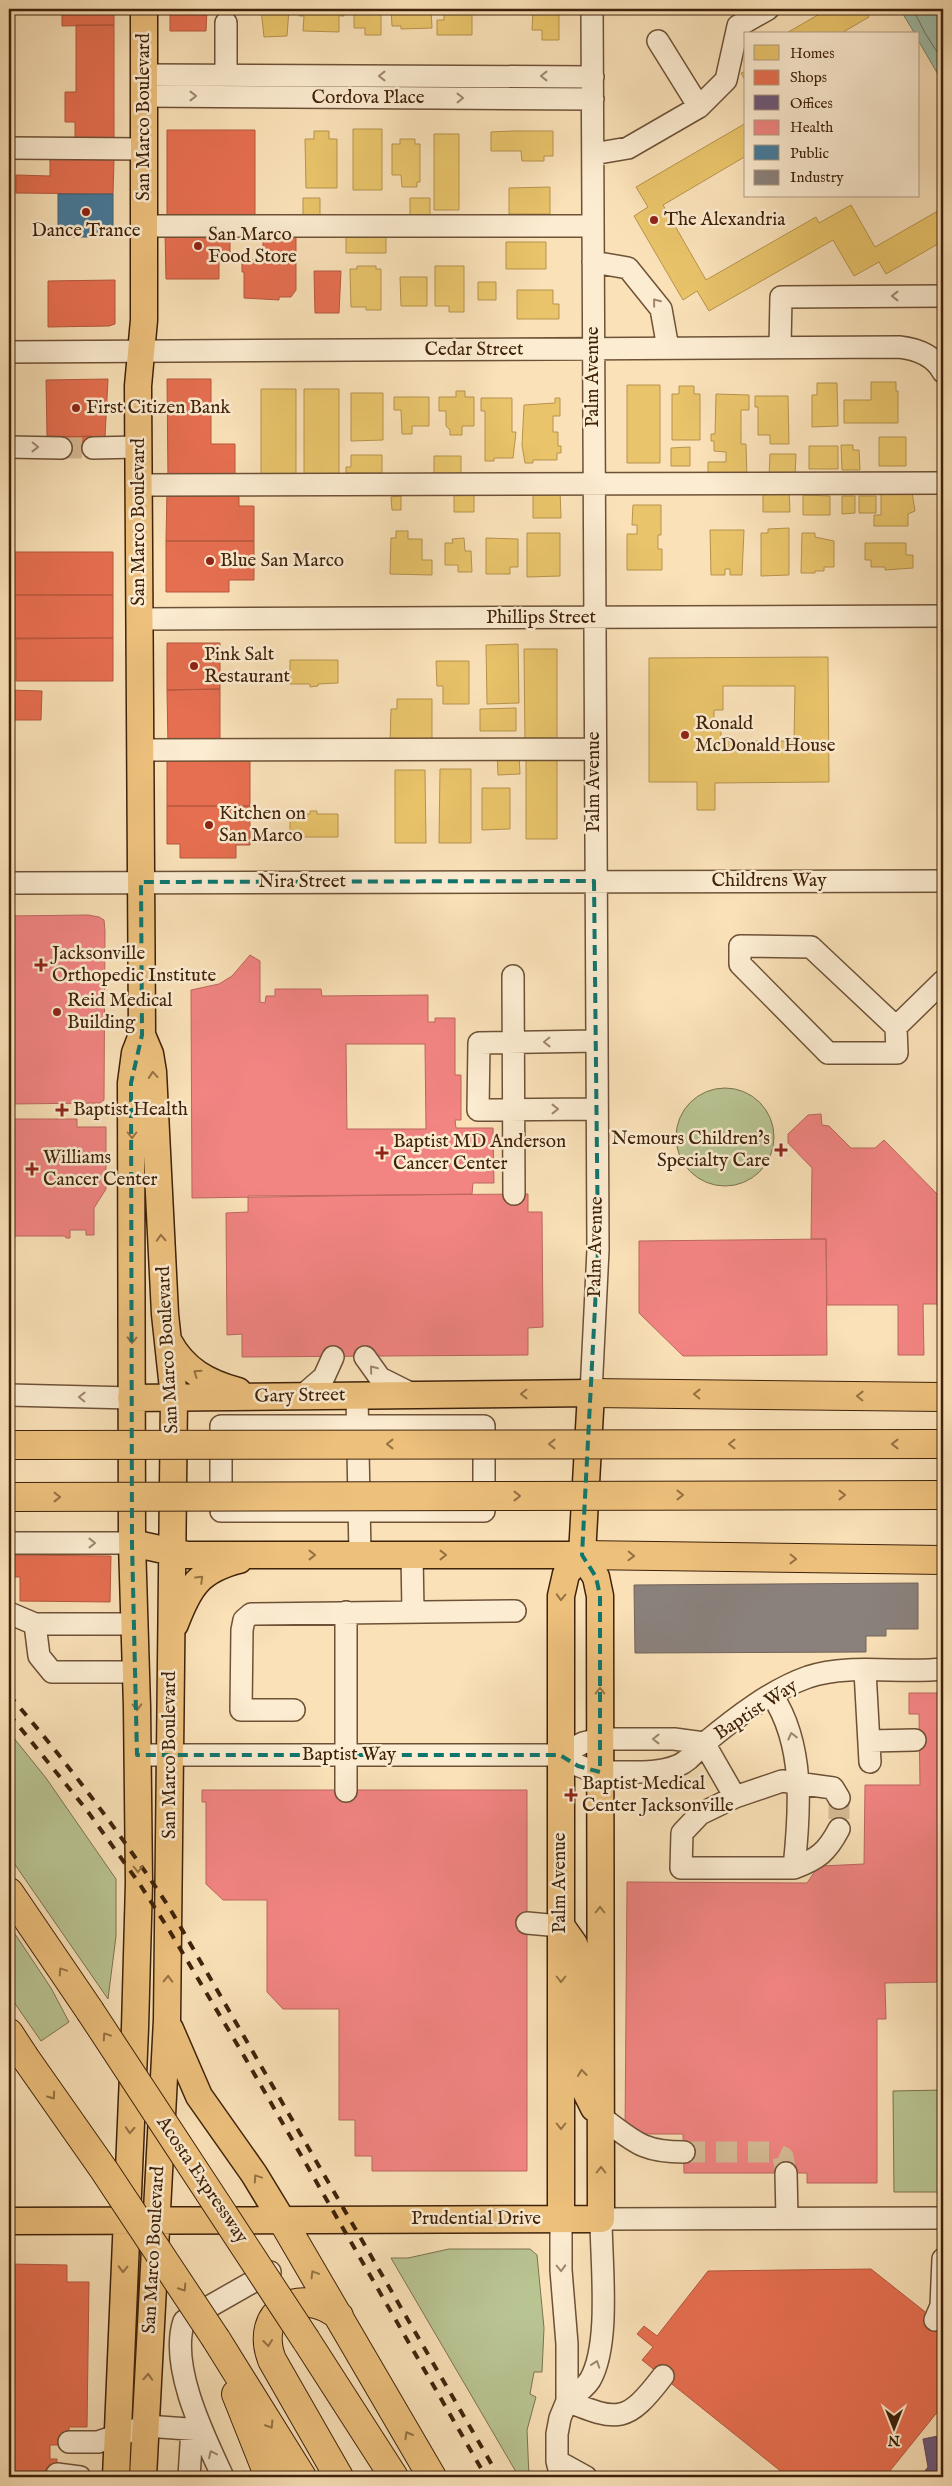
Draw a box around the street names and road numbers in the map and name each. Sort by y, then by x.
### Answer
street label: San Marco Boulevard [132,32,156,201]
street label: Cordova Place [312,86,425,110]
street label: Palm Avenue [581,326,605,428]
street label: Cedar Street [425,338,524,362]
street label: San Marco Boulevard [127,437,151,606]
street label: Phillips Street [486,606,596,630]
street label: Palm Avenue [582,731,606,833]
street label: Childrens Way [712,869,827,893]
street label: Nira Street [258,870,346,894]
street label: Palm Avenue [583,1196,609,1298]
street label: San Marco Boulevard [152,1265,184,1434]
street label: Gary Street [254,1383,346,1409]
street label: San Marco Boulevard [158,1670,182,1839]
street label: Baptist Way [710,1674,803,1746]
street label: Baptist Way [302,1743,397,1767]
street label: Palm Avenue [548,1832,572,1934]
street label: Acosta Expressway [150,2111,254,2249]
street label: San Marco Boulevard [138,2165,170,2334]
street label: Prudential Drive [411,2207,541,2231]

